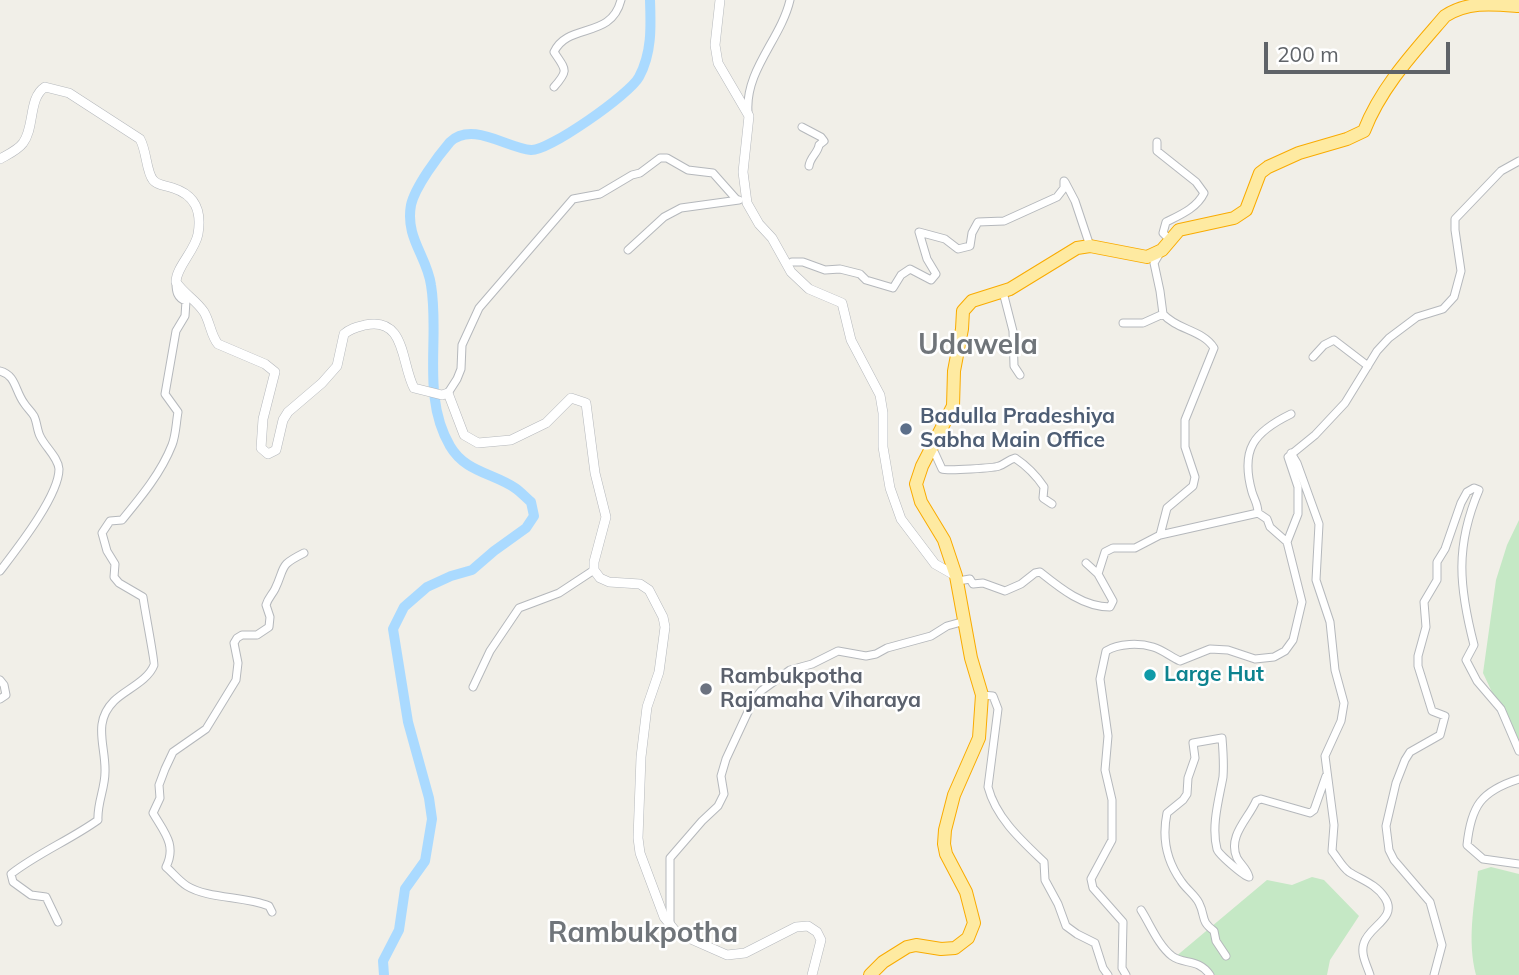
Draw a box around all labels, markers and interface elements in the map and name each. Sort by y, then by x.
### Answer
scale bar [1267,28,1452,72]
text: 200 m [1277,41,1339,67]
district label: Udawela [918,329,1038,363]
place label: Badulla Pradeshiya Sabha Main Office [920,404,1115,454]
marker: Badulla Pradeshiya Sabha Main Office [898,421,914,437]
place label: Large Hut [1164,662,1264,688]
place label: Rambukpotha Rajamaha Viharaya [720,664,921,714]
marker: Large Hut [1142,667,1158,683]
marker: Rambukpotha Rajamaha Viharaya [698,681,714,697]
district label: Rambukpotha [548,917,738,951]

